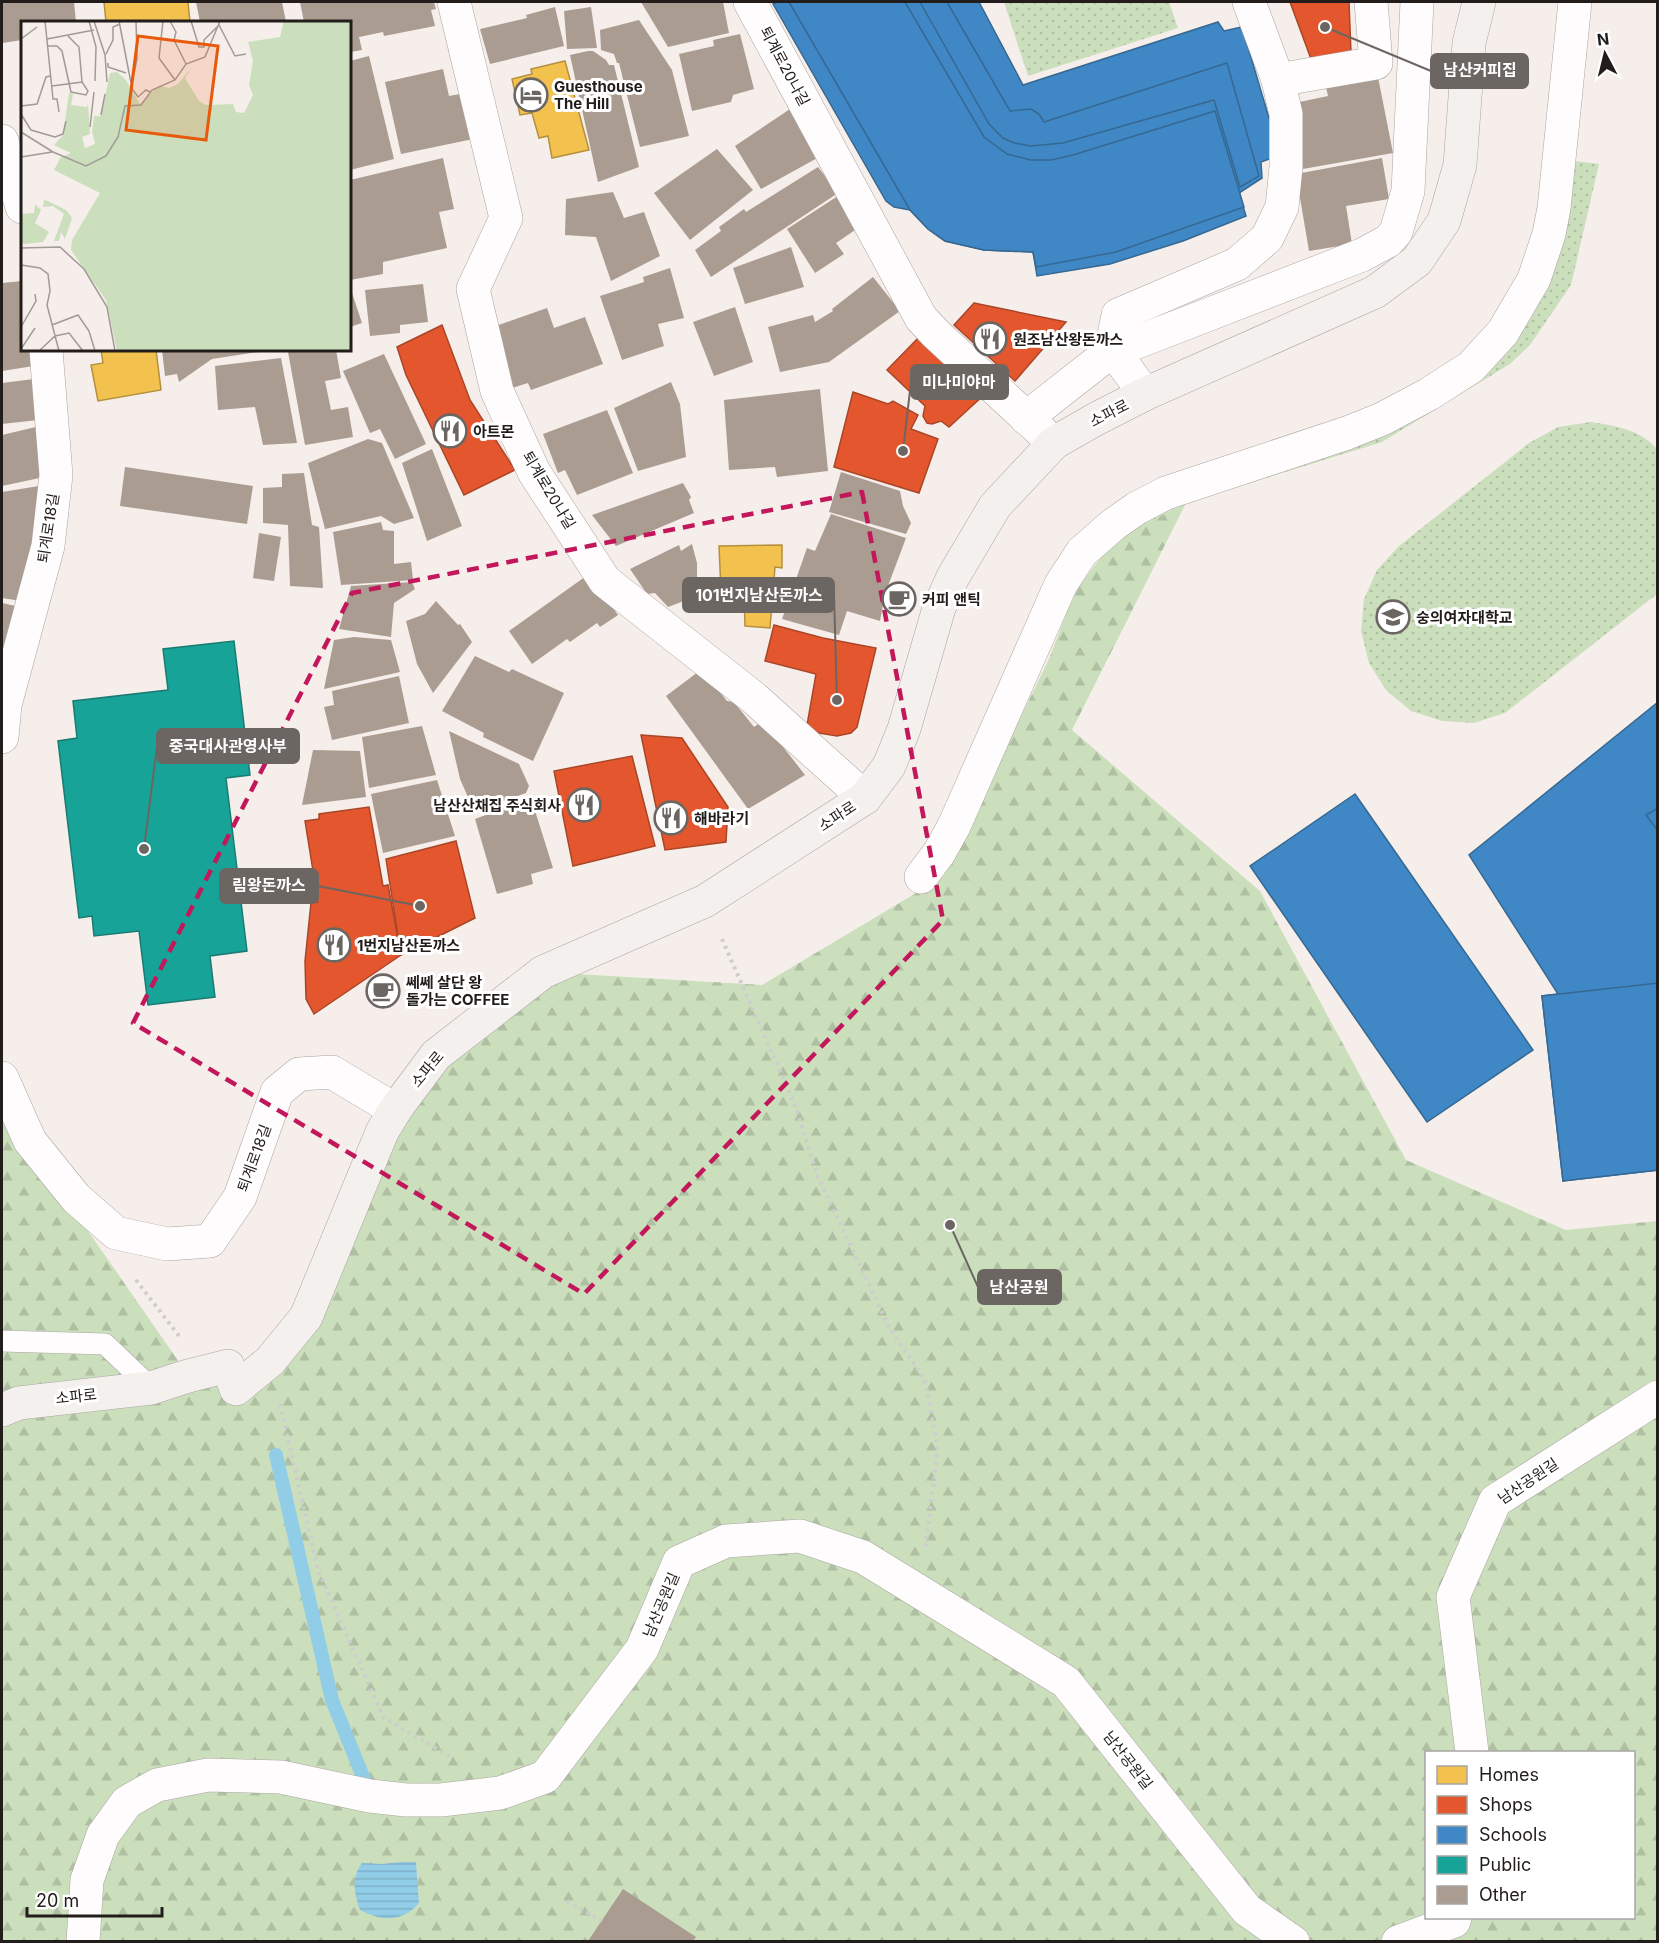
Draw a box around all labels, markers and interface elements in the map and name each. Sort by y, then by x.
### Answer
inset map [21,21,351,351]
street label: 퇴계로20나길 [756,23,814,109]
north arrow [1575,24,1635,84]
text: N [1596,28,1610,50]
callout: 남산커피집 [1431,54,1528,88]
text: 남산커피집 [1443,60,1517,80]
hotel icon: Guesthouse The Hill [513,77,549,113]
place label: Guesthouse The Hill [554,77,643,113]
restaurant icon: 원조남산왕돈까스 [972,321,1008,357]
place label: 원조남산왕돈까스 [1013,330,1124,349]
callout: 미나미야마 [911,365,1008,399]
text: 미나미야마 [922,372,996,392]
street label: 소파로 [1086,395,1132,431]
restaurant icon: 아트몬 [432,413,468,449]
place label: 아트몬 [473,422,515,441]
street label: 퇴계로20나길 [518,448,580,532]
street label: 퇴계로18길 [33,492,63,564]
callout: 101번지남산돈까스 [683,578,834,612]
cafe icon: 커피 앤틱 [881,581,917,617]
text: 101번지남산돈까스 [695,585,823,605]
place label: 커피 앤틱 [922,590,981,609]
school or university icon: 숭의여자대학교 [1375,599,1411,635]
place label: 숭의여자대학교 [1416,608,1513,627]
callout: 중국대사관영사부 [157,729,299,763]
text: 중국대사관영사부 [169,736,287,756]
restaurant icon: 남산산채집 주식회사 [566,787,602,823]
place label: 남산산채집 주식회사 [433,796,561,815]
street label: 소파로 [814,797,860,835]
restaurant icon: 해바라기 [653,800,689,836]
place label: 해바라기 [694,809,749,828]
callout: 림왕돈까스 [220,869,318,903]
text: 림왕돈까스 [232,875,306,895]
restaurant icon: 1번지남산돈까스 [316,927,352,963]
place label: 1번지남산돈까스 [357,936,460,955]
cafe icon: 쎄쎄 살단 왕 돌가는 COFFEE [365,973,401,1009]
place label: 쎄쎄 살단 왕 돌가는 COFFEE [406,973,509,1009]
street label: 소파로 [406,1047,448,1091]
street label: 퇴계로18길 [233,1122,275,1194]
callout: 남산공원 [978,1270,1061,1304]
text: 남산공원 [990,1277,1048,1297]
street label: 소파로 [54,1384,98,1408]
street label: 남산공원길 [1494,1454,1562,1508]
street label: 남산공원길 [639,1570,683,1640]
street label: 남산공원길 [1099,1727,1157,1793]
legend [1425,1751,1635,1919]
text: Homes [1479,1764,1539,1785]
text: Shops [1479,1794,1533,1815]
text: Schools [1479,1824,1547,1845]
text: Public [1479,1854,1531,1875]
scale bar [27,1880,162,1918]
text: Other [1479,1884,1527,1905]
text: 20 m [36,1890,79,1911]

